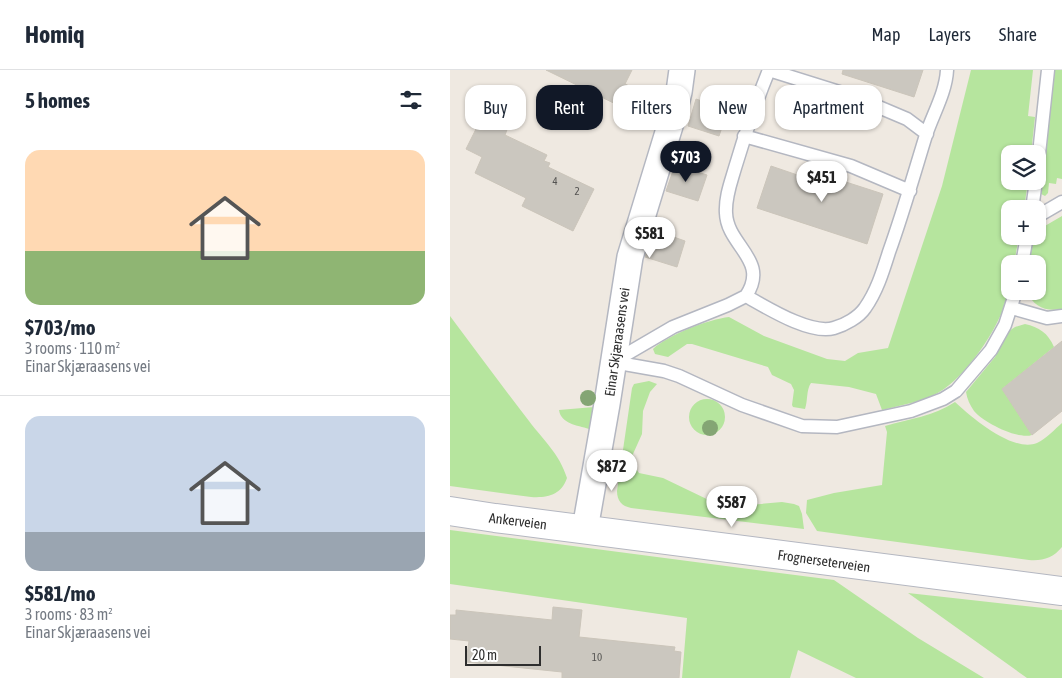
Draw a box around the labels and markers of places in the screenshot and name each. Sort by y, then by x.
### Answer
pin: $703 [656,140,716,183]
pin: $451 [792,160,852,203]
pin: $581 [620,216,680,259]
pin: $872 [582,450,642,492]
pin: $587 [702,486,762,528]

